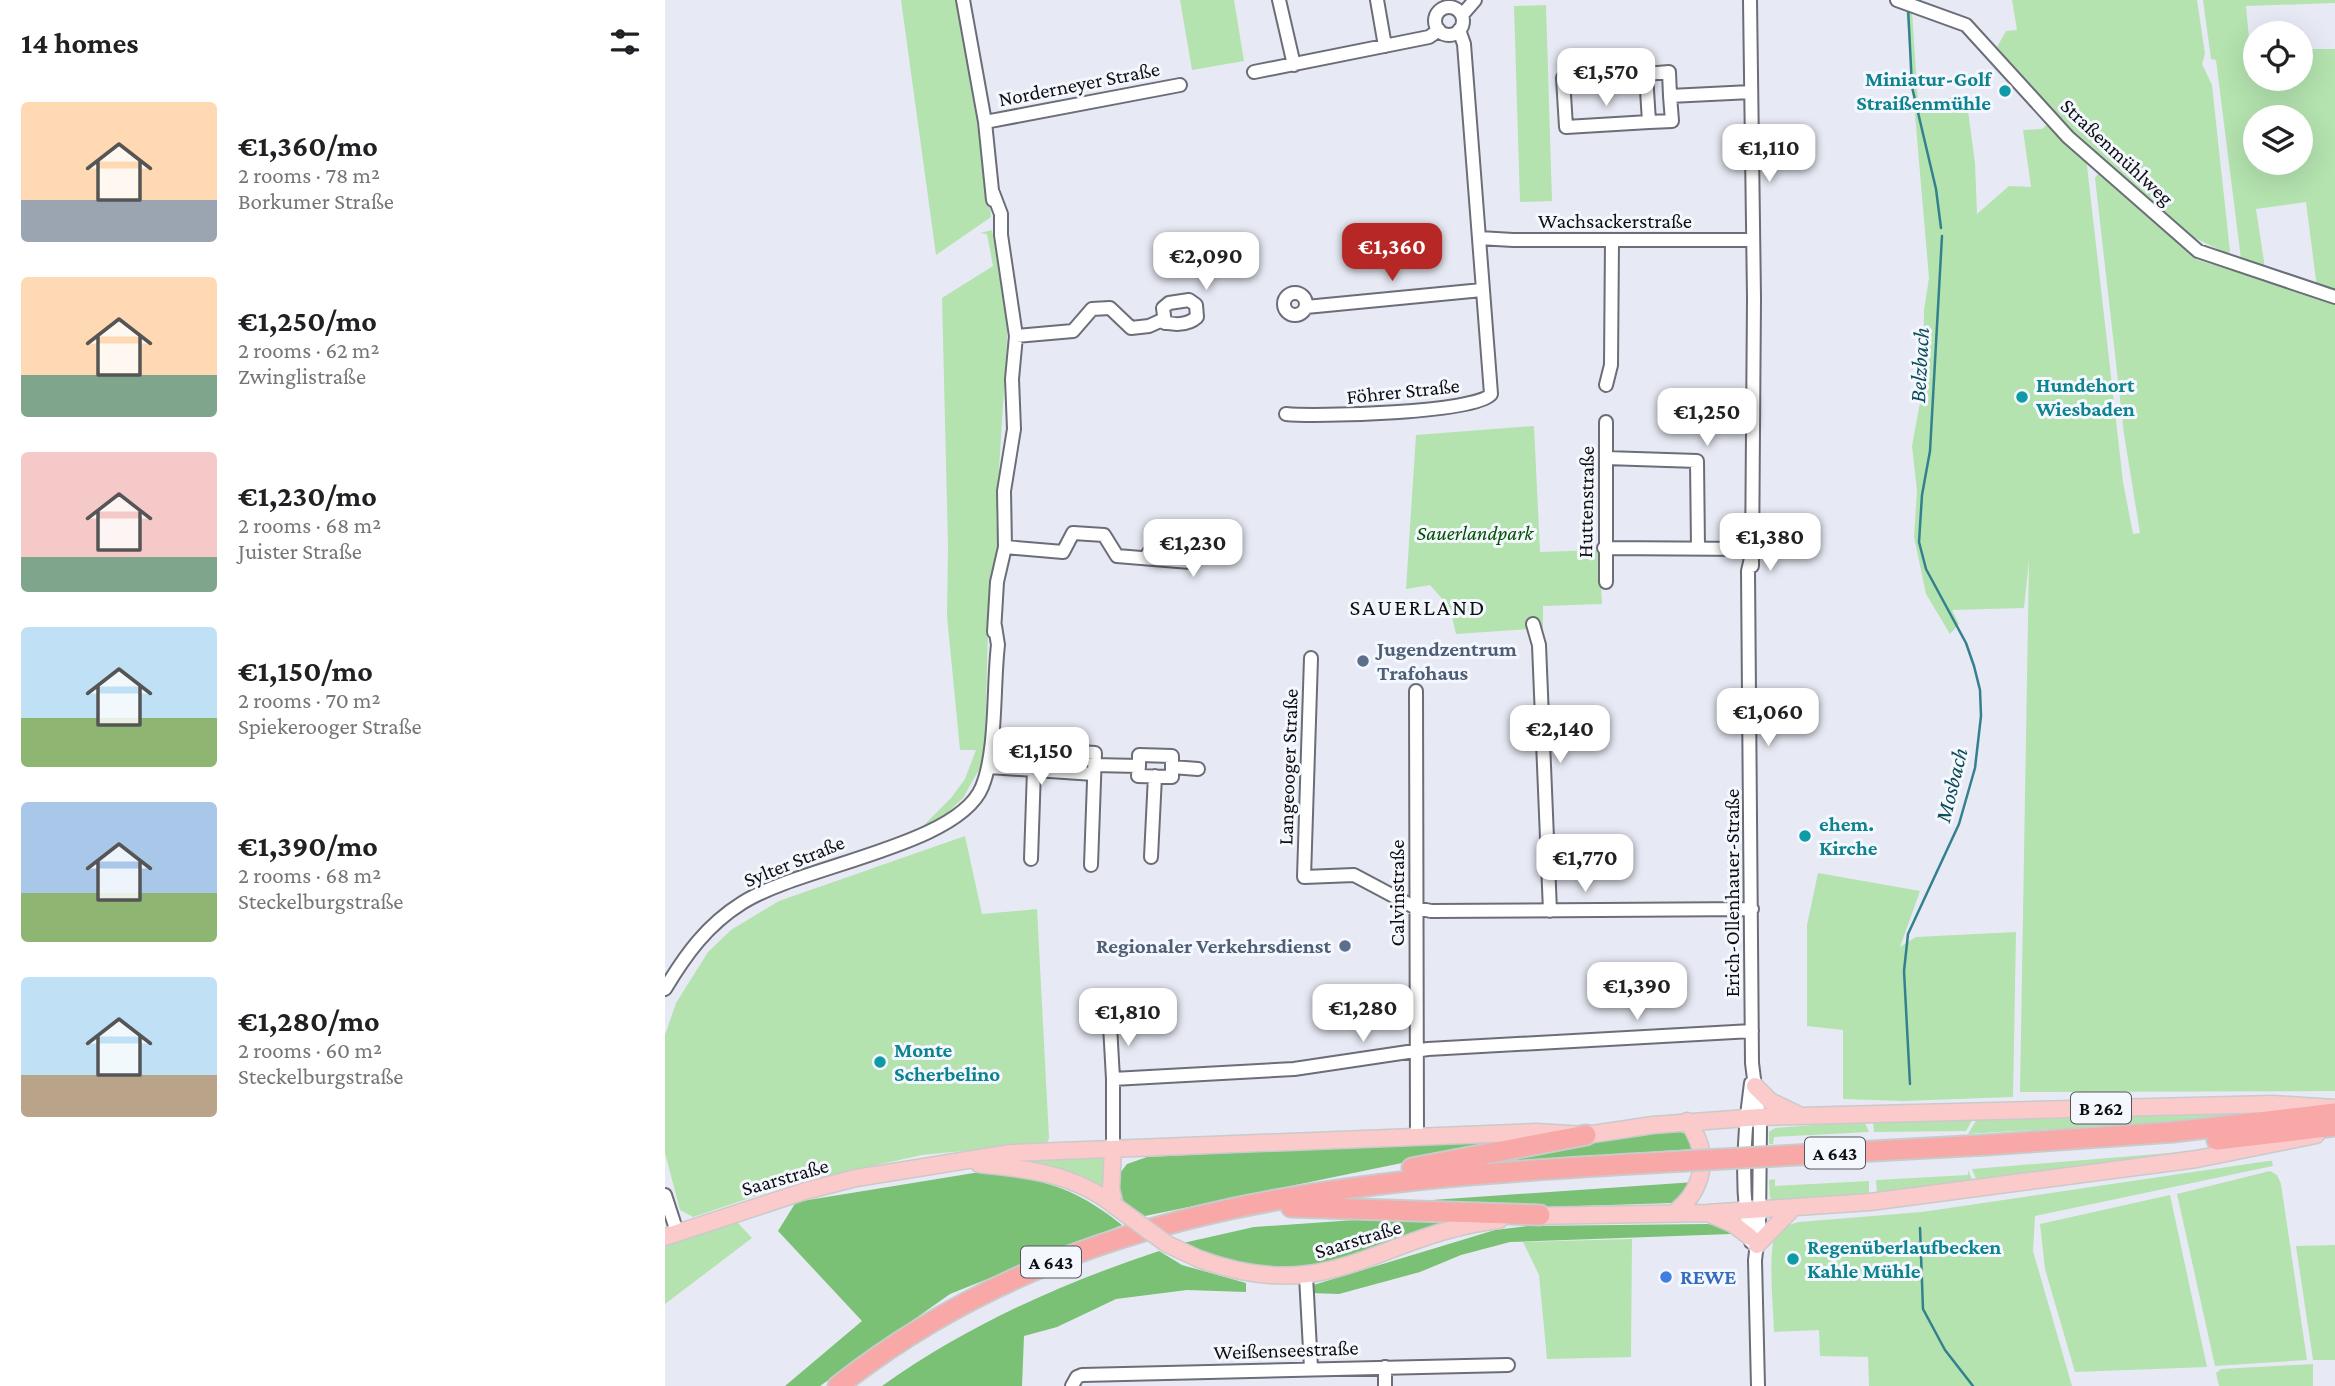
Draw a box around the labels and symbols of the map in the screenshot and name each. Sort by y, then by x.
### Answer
pin: €1,570 [1549,48,1663,108]
street label: Norderneyer Straße [996,57,1162,111]
place label: Miniatur-Golf Straißenmühle [1856,67,1992,115]
marker: Miniatur-Golf Straißenmühle [1997,83,2013,99]
street label: Straßenmühlweg [2056,94,2178,210]
pin: €1,110 [1712,124,1826,184]
street label: Wachsackerstraße [1538,209,1692,233]
pin: €1,360 [1335,224,1449,283]
pin: €2,090 [1149,232,1263,292]
water label: Belzbach [1904,326,1934,404]
street label: Föhrer Straße [1345,373,1461,409]
place label: Hundehort Wiesbaden [2035,373,2135,421]
pin: €1,250 [1650,388,1764,448]
marker: Hundehort Wiesbaden [2014,389,2030,405]
street label: Huttenstraße [1573,446,1599,558]
pin: €1,380 [1713,514,1827,573]
pin: €1,230 [1136,520,1250,579]
park label: Sauerlandpark [1416,521,1534,545]
district label: SAUERLAND [1350,594,1486,620]
place label: Jugendzentrum Trafohaus [1375,637,1517,685]
marker: Jugendzentrum Trafohaus [1355,653,1371,669]
street label: Langeooger Straße [1273,688,1303,846]
pin: €1,060 [1711,688,1825,748]
pin: €2,140 [1503,706,1617,765]
pin: €1,150 [984,728,1098,787]
water label: Mosbach [1929,745,1973,826]
street label: Erich-Ollenhauer-Straße [1720,789,1744,997]
place label: ehem. Kirche [1819,812,1878,860]
marker: ehem. Kirche [1797,828,1813,844]
street label: Sylter Straße [740,830,848,892]
pin: €1,770 [1528,834,1642,894]
street label: Calvinstraße [1385,840,1409,946]
place label: Regionaler Verkehrsdienst [1096,934,1331,958]
marker: Regionaler Verkehrsdienst [1337,938,1353,954]
pin: €1,390 [1580,962,1694,1022]
pin: €1,280 [1306,984,1420,1044]
pin: €1,810 [1071,988,1185,1048]
place label: Monte Scherbelino [894,1038,1000,1086]
marker: Monte Scherbelino [872,1054,888,1070]
road number: B 262 [2071,1092,2131,1124]
road number: A 643 [1805,1138,1865,1168]
street label: Saarstraße [739,1153,831,1201]
street label: Saarstraße [1312,1214,1404,1264]
place label: Regenüberlaufbecken Kahle Mühle [1807,1235,2001,1283]
road number: A 643 [1021,1246,1081,1278]
marker: Regenüberlaufbecken Kahle Mühle [1785,1251,1801,1267]
place label: REWE [1680,1265,1736,1289]
marker: REWE [1658,1269,1674,1285]
street label: Weißenseestraße [1213,1335,1359,1365]

